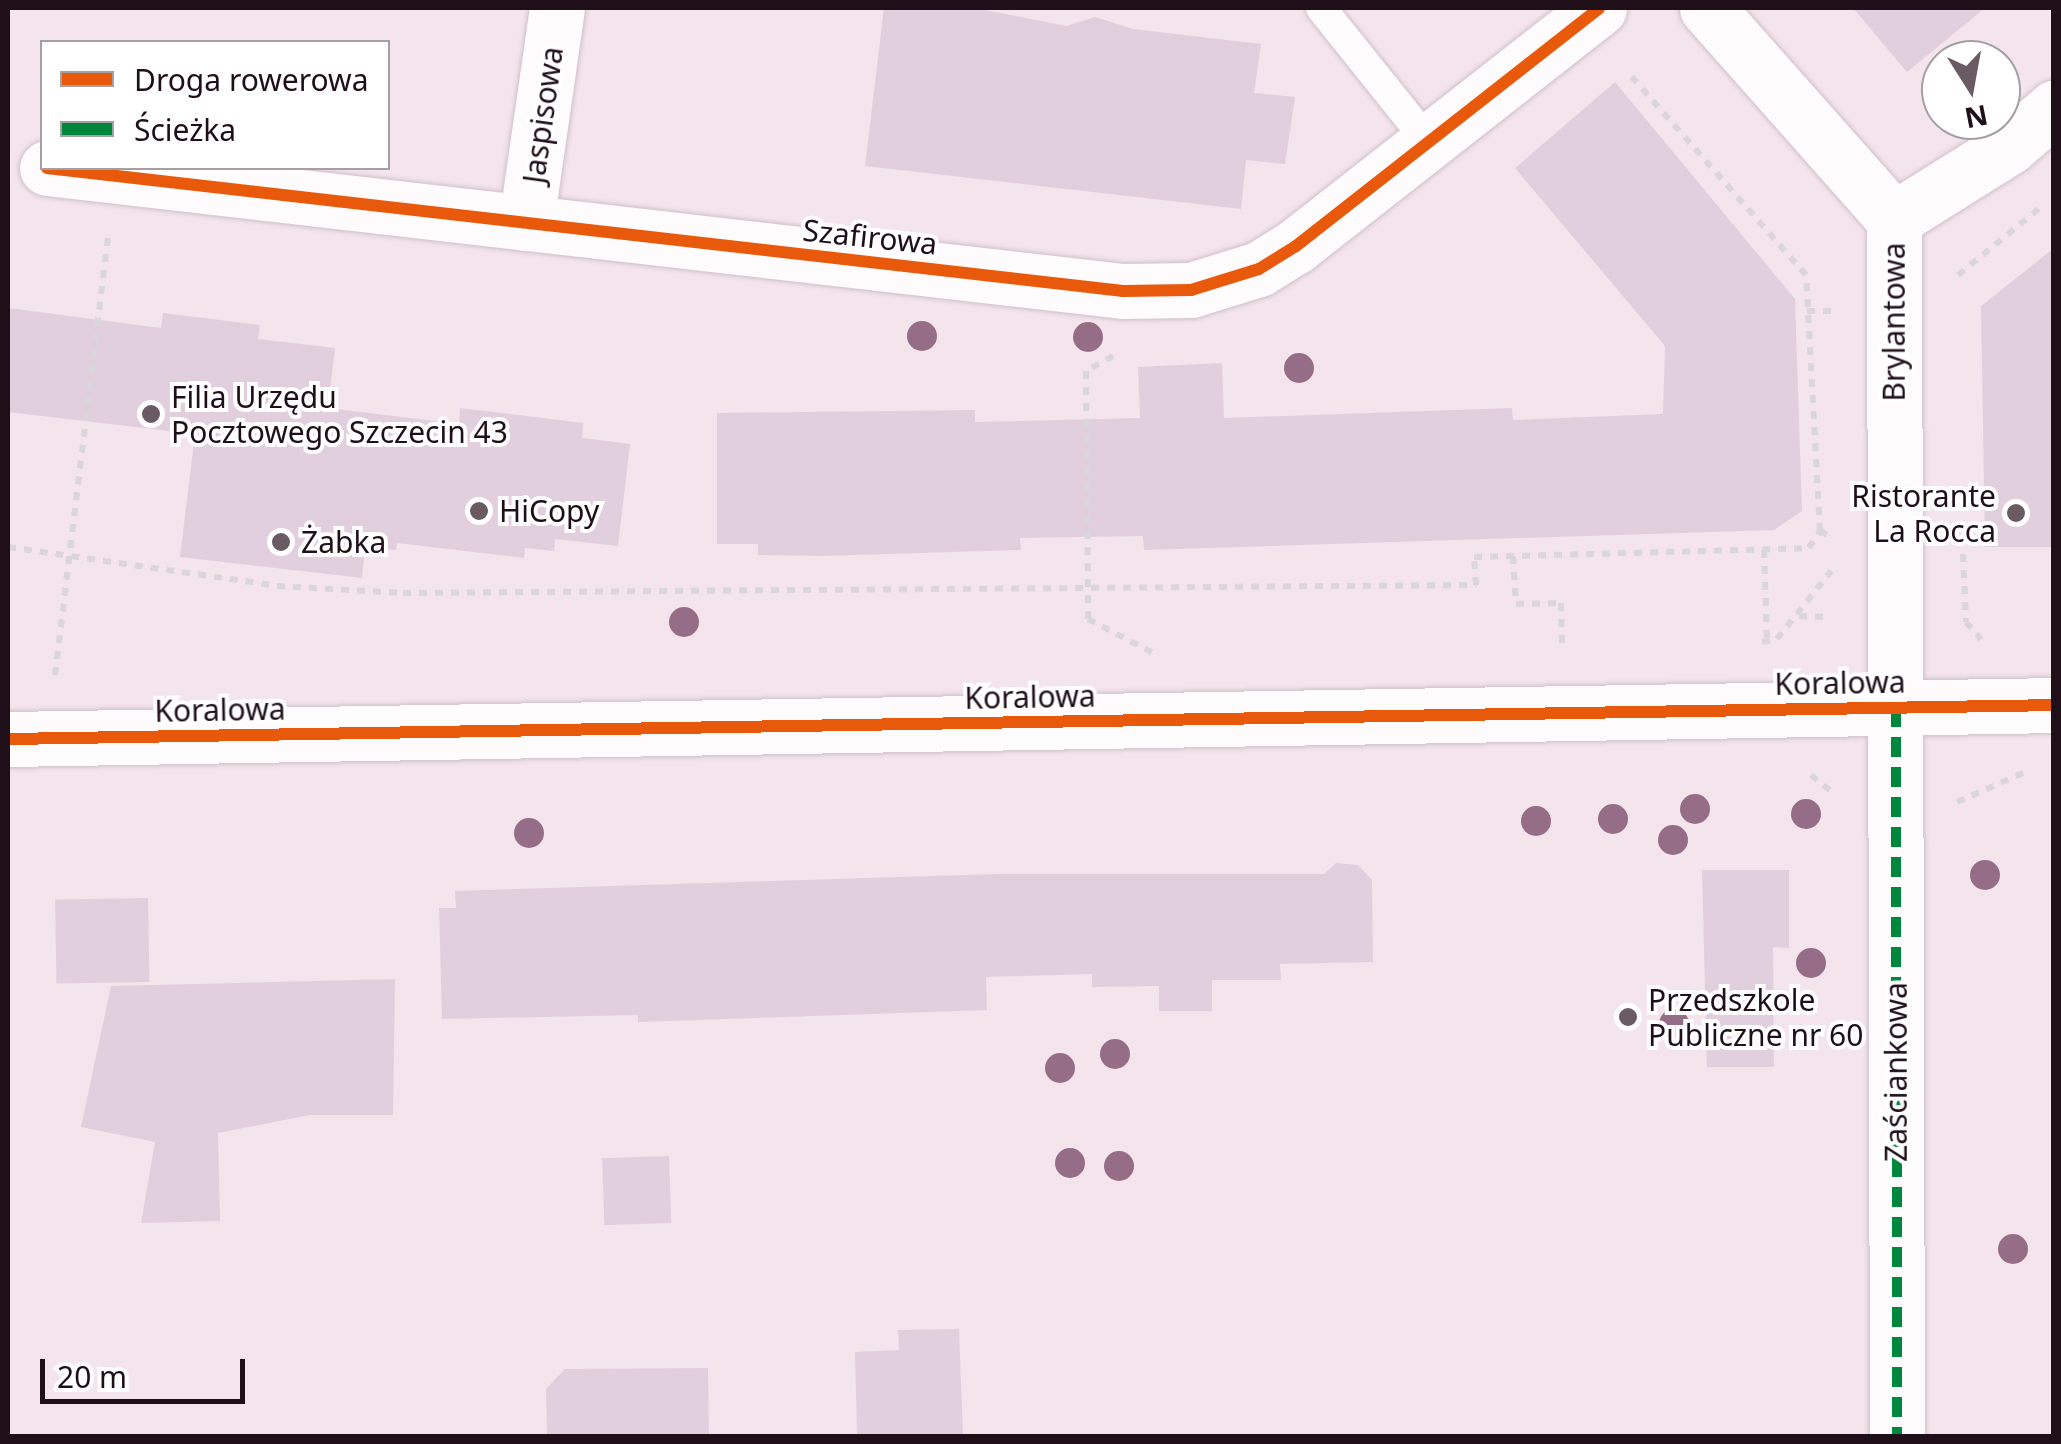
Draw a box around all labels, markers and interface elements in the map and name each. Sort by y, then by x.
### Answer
legend [40,40,390,170]
north arrow [1921,40,2021,140]
street label: Jaspisowa [516,44,570,186]
text: Droga rowerowa [134,59,369,100]
text: N [1962,97,1991,138]
text: Ścieżka [134,109,236,150]
street label: Szafirowa [801,212,939,262]
street label: Brylantowa [1876,242,1912,402]
place label: Filia Urzędu Pocztowego Szczecin 43 [171,379,508,450]
marker: Filia Urzędu Pocztowego Szczecin 43 [140,403,162,425]
place label: Ristorante La Rocca [1851,478,1996,548]
place label: HiCopy [499,493,599,529]
marker: HiCopy [468,500,490,522]
marker: Ristorante La Rocca [2005,502,2027,524]
place label: Żabka [301,524,386,560]
marker: Żabka [270,531,292,553]
street label: Koralowa [1774,664,1906,702]
street label: Koralowa [964,678,1096,716]
street label: Koralowa [154,691,286,729]
place label: Przedszkole Publiczne nr 60 [1648,982,1863,1052]
street label: Zaściankowa [1878,982,1914,1162]
marker: Przedszkole Publiczne nr 60 [1617,1006,1639,1028]
scale bar [45,1339,250,1401]
text: 20 m [57,1356,127,1397]

